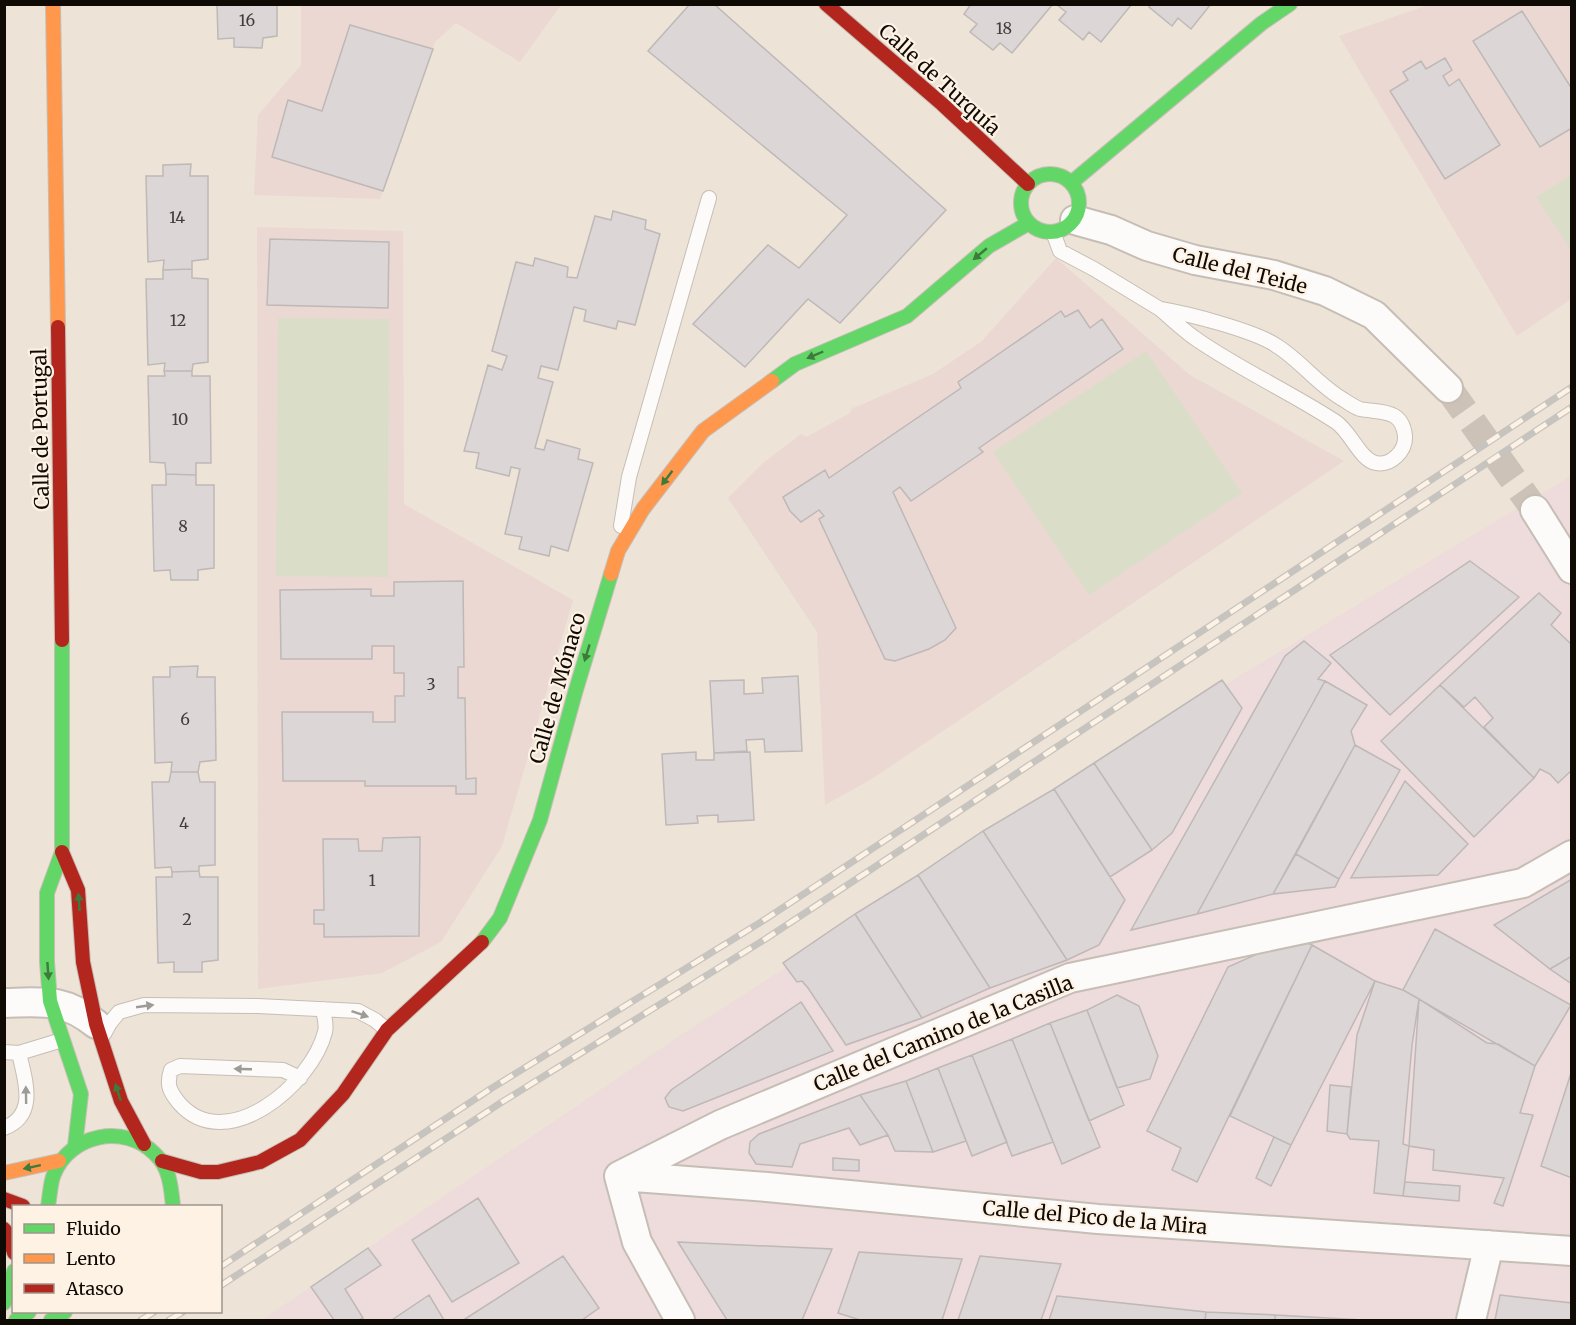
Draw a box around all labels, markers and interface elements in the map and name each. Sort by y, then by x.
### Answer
house number: 16 [239,10,255,30]
street label: Calle de Turquía [874,18,1006,140]
house number: 18 [996,18,1012,38]
house number: 14 [169,207,185,227]
street label: Calle del Teide [1170,241,1310,299]
one-way arrow [972,248,988,261]
house number: 12 [170,310,186,330]
street label: Calle de Portugal [26,348,54,510]
one-way arrow [806,350,824,360]
house number: 10 [172,409,188,429]
one-way arrow [661,470,674,486]
house number: 8 [178,516,188,536]
street label: Calle de Mónaco [523,609,591,766]
one-way arrow [582,644,591,662]
house number: 3 [426,674,436,694]
house number: 6 [180,709,190,729]
house number: 4 [179,813,189,833]
house number: 1 [368,870,376,890]
one-way arrow [74,892,84,911]
house number: 2 [182,909,192,929]
one-way arrow [43,962,53,981]
street label: Calle del Camino de la Casilla [810,969,1076,1097]
one-way arrow [135,1002,154,1011]
one-way arrow [351,1009,369,1019]
one-way arrow [234,1064,253,1073]
one-way arrow [113,1083,122,1101]
one-way arrow [21,1086,31,1105]
one-way arrow [22,1163,41,1172]
street label: Calle del Pico de la Mira [982,1195,1209,1239]
legend [12,1205,222,1313]
text: Fluido [66,1217,121,1240]
text: Lento [66,1247,116,1270]
text: Atasco [65,1277,124,1300]

